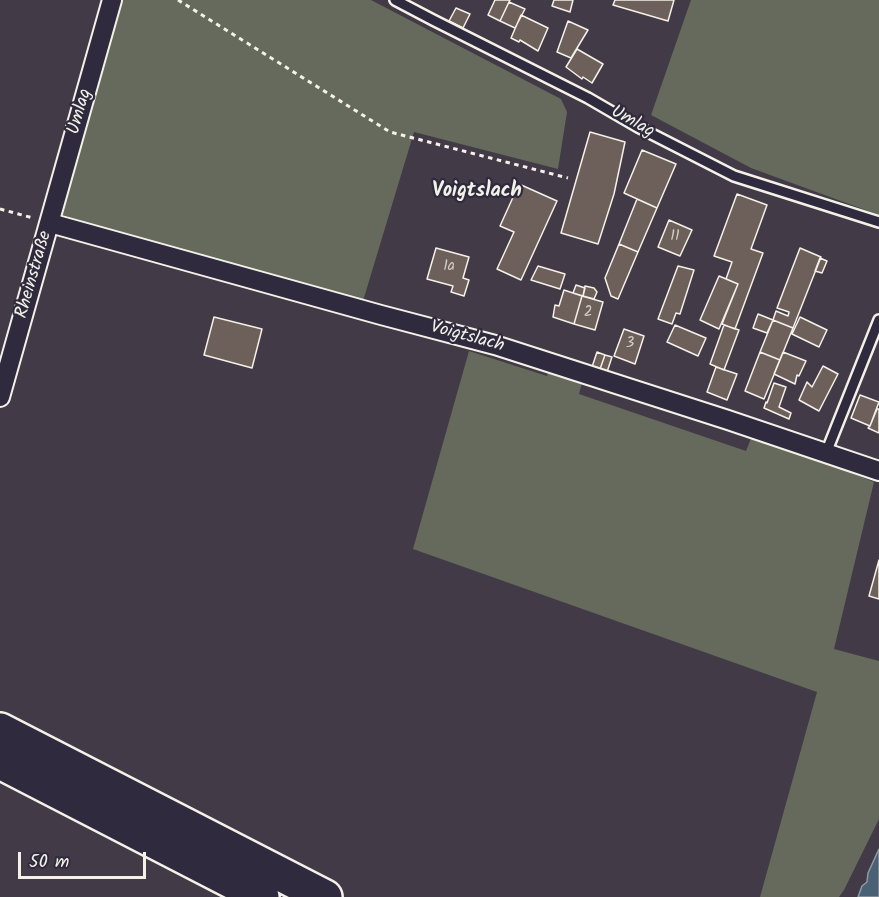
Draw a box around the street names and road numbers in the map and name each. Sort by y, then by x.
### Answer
street label: Umlag [64,87,98,137]
street label: Umlag [606,102,658,144]
street label: Rheinstraße [12,229,58,321]
street label: Voigtslach [428,318,506,358]

